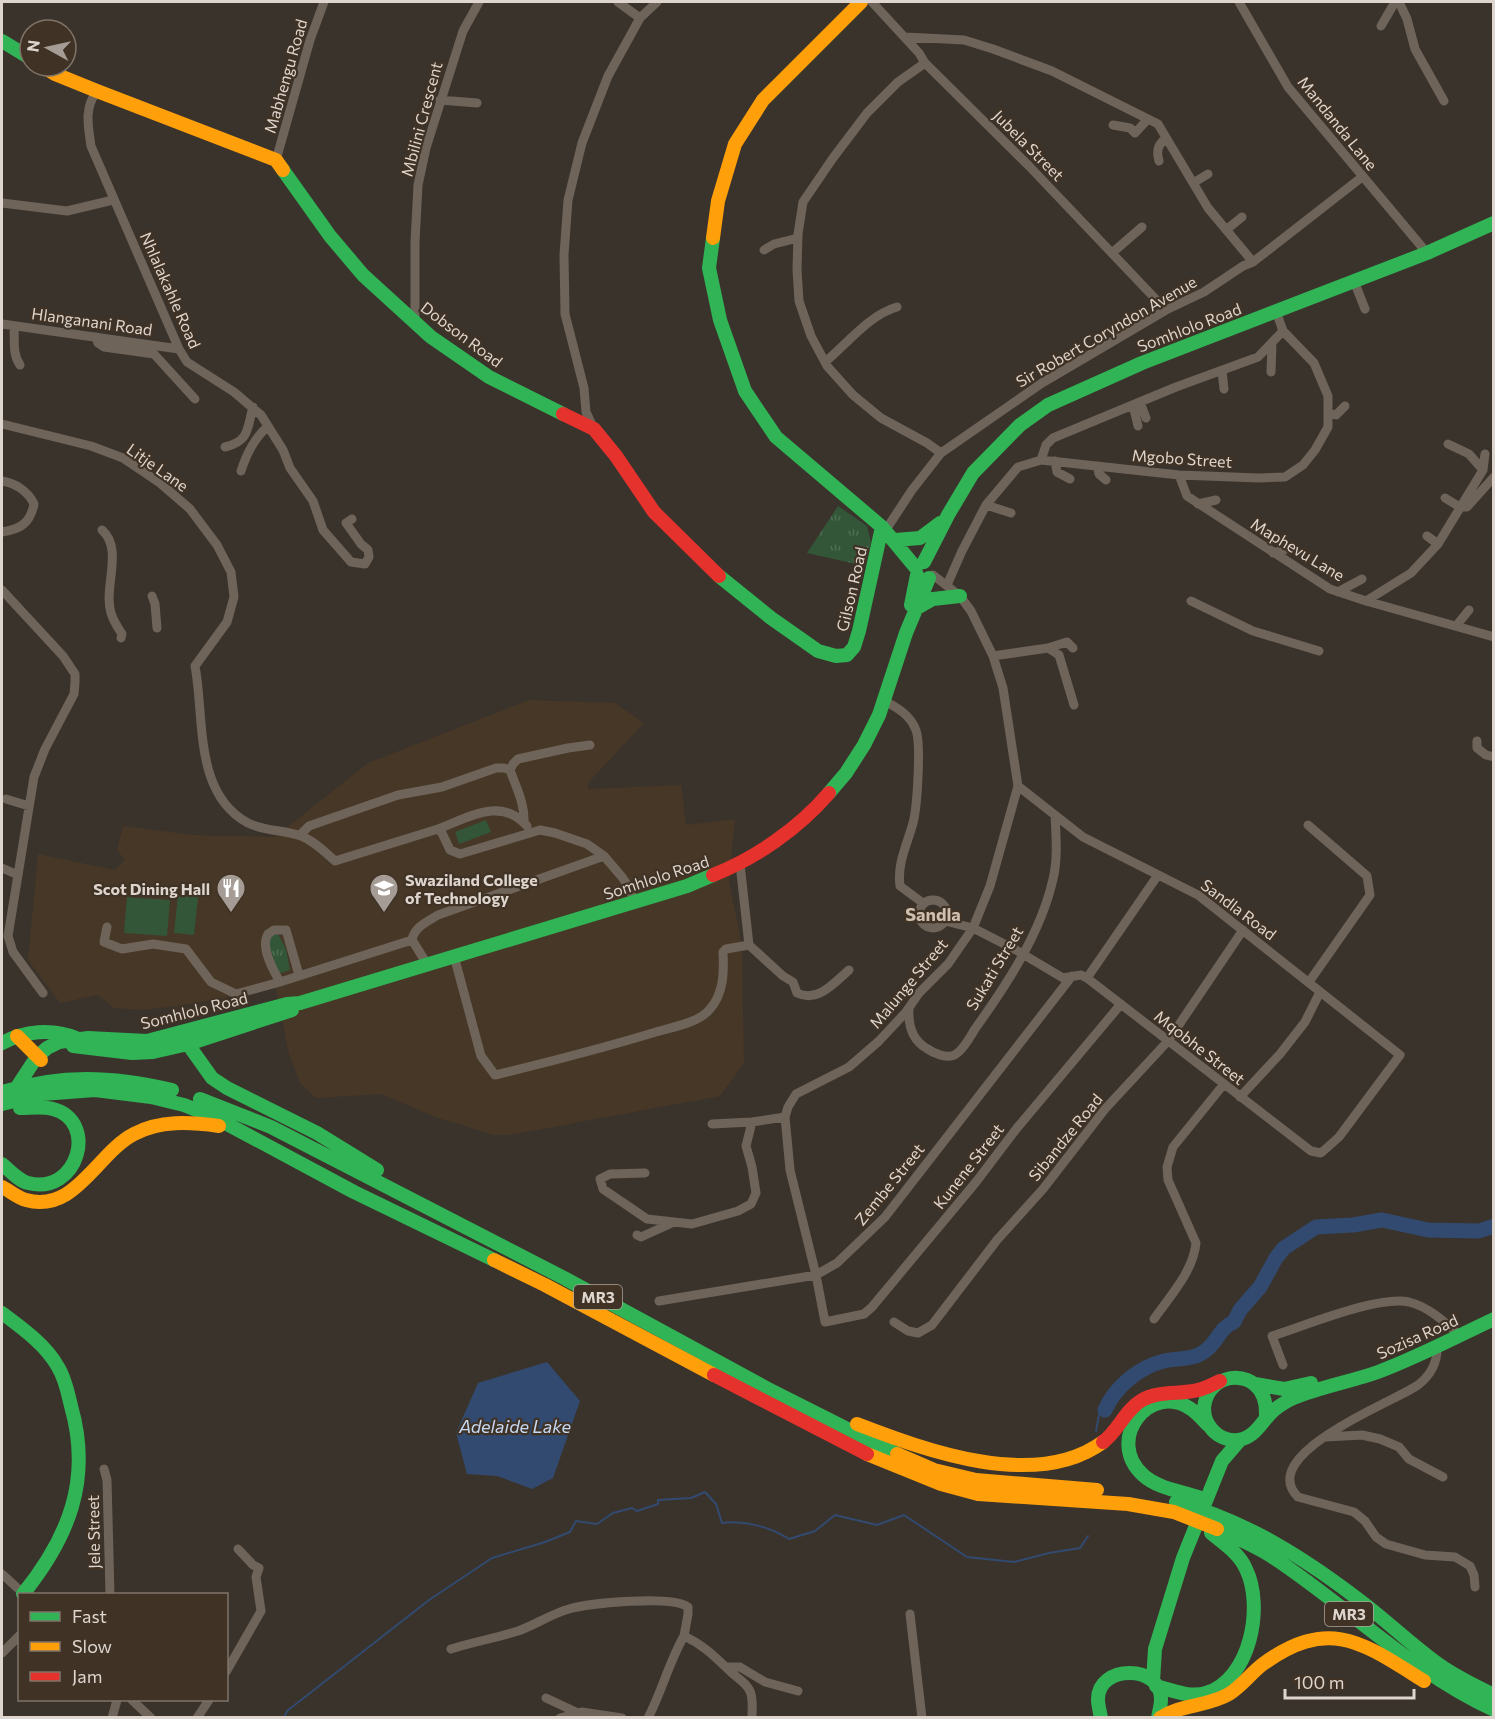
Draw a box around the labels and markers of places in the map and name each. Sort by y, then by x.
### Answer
place label: Swaziland College of Technology [405,870,538,907]
restaurant icon: Scot Dining Hall [215,872,247,914]
school or university icon: Swaziland College of Technology [368,872,400,914]
place label: Scot Dining Hall [93,879,210,898]

